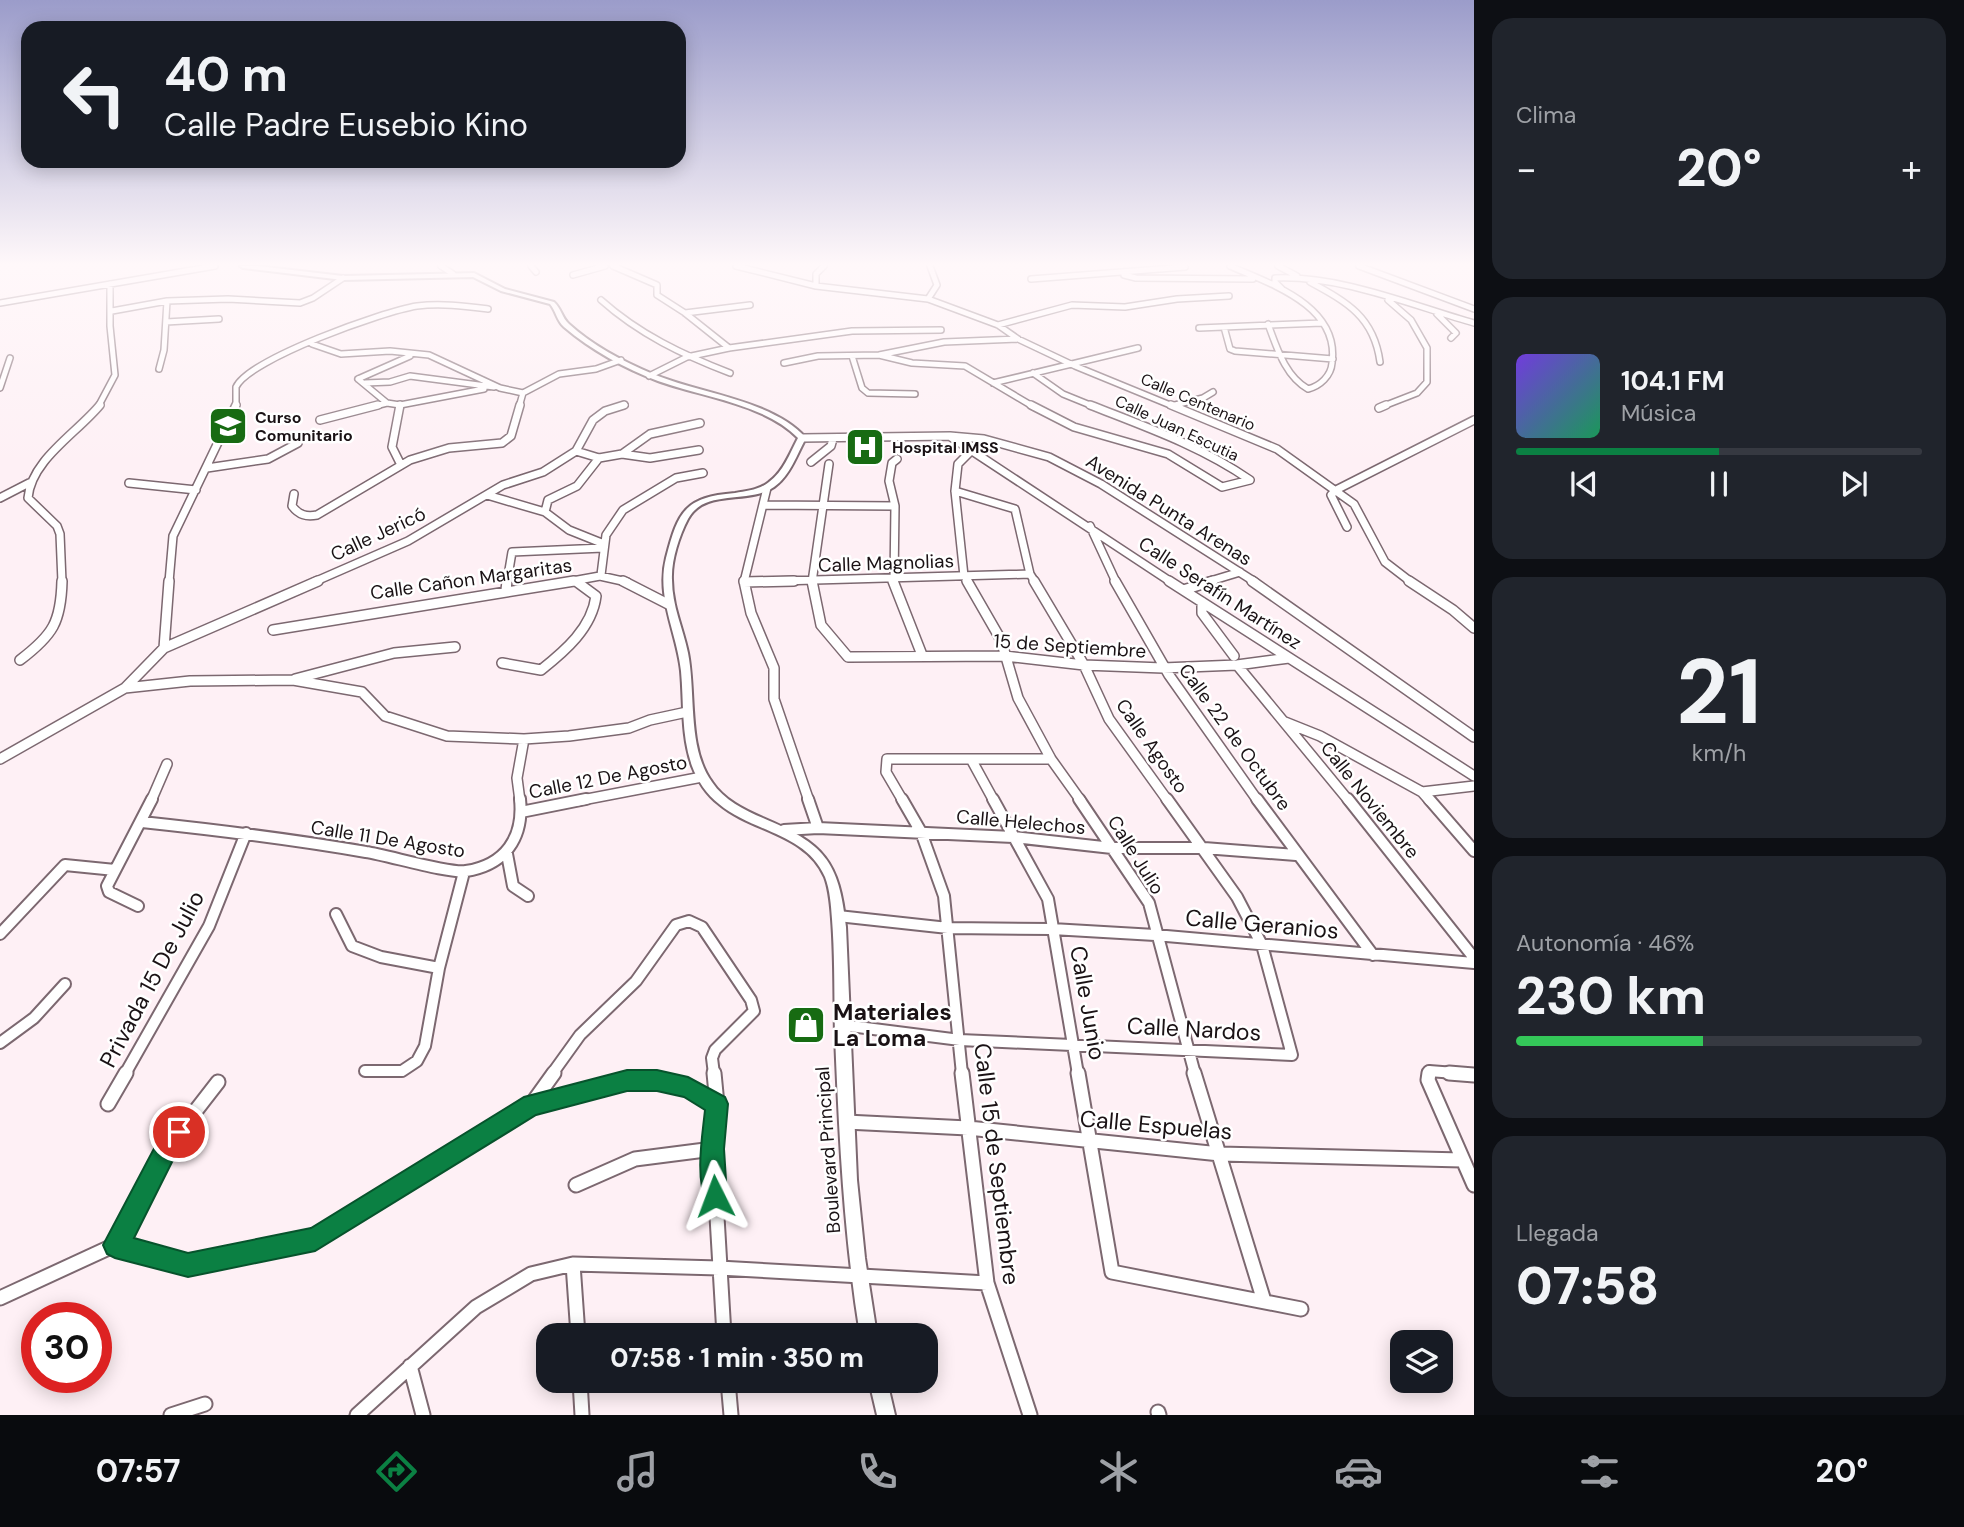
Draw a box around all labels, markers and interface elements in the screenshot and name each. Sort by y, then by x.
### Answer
text: 40 m [164,42,288,106]
icon: left [49,49,140,140]
text: Clima [1516,100,1576,130]
text: Calle Padre Eusebio Kino [164,104,528,146]
text: 20° [1676,134,1762,202]
text: − [1516,144,1537,194]
text: + [1901,144,1922,194]
text: 104.1 FM [1621,364,1724,398]
street label: Calle Centenario [1137,368,1259,436]
street label: Calle Juan Escutia [1112,390,1242,466]
text: Música [1621,398,1696,428]
school or university icon: Curso Comunitario [207,405,249,447]
place label: Curso Comunitario [255,407,353,446]
hospital icon: Hospital IMSS [844,426,886,468]
place label: Hospital IMSS [892,437,999,458]
street label: Avenida Punta Arenas [1081,449,1257,571]
icon: previous [1565,465,1603,503]
icon: pause [1700,465,1738,503]
icon: next [1835,465,1873,503]
street label: Calle Jericó [326,501,430,567]
street label: Calle Serafín Martínez [1134,531,1306,655]
street label: Calle Magnolias [818,548,954,578]
street label: Calle Cañon Margaritas [369,552,573,606]
street label: 15 de Septiembre [993,628,1147,664]
text: 21 [1676,633,1762,751]
street label: Calle 22 de Octubre [1173,658,1297,816]
street label: Calle Agosto [1110,694,1194,798]
street label: Calle Noviembre [1315,736,1425,864]
text: km/h [1692,738,1746,768]
street label: Calle 12 De Agosto [527,749,689,805]
street label: Calle Helechos [955,804,1087,840]
street label: Calle Julio [1102,811,1170,899]
street label: Calle 11 De Agosto [309,814,467,864]
street label: Privada 15 De Julio [93,886,211,1072]
street label: Calle Geranios [1184,902,1340,946]
text: Autonomía · 46% [1516,928,1694,958]
street label: Calle Junio [1063,944,1113,1062]
text: 230 km [1516,962,1706,1030]
place label: Materiales La Loma [833,997,952,1053]
shop icon: Materiales La Loma [785,1004,827,1046]
street label: Calle Nardos [1126,1011,1262,1047]
street label: Calle 15 de Septiembre [967,1041,1027,1287]
street label: Boulevard Principal [810,1066,846,1234]
pin [149,1102,209,1162]
street label: Calle Espuelas [1079,1103,1233,1147]
icon: arrive [160,1113,198,1151]
position arrow [678,1159,752,1233]
text: Llegada [1516,1218,1599,1248]
text: 07:58 [1516,1252,1659,1320]
speed limit sign: 30 [21,1302,112,1393]
map controls [1390,1330,1453,1393]
button: layers [1390,1330,1453,1393]
text: 07:58 · 1 min · 350 m [610,1341,864,1375]
icon: directions [372,1447,421,1496]
icon: music [613,1447,662,1496]
icon: phone [853,1447,902,1496]
icon: climate [1094,1447,1143,1496]
icon: car [1334,1447,1383,1496]
icon: filters [1575,1447,1624,1496]
text: 07:57 [96,1450,180,1492]
text: 20° [1816,1450,1868,1492]

